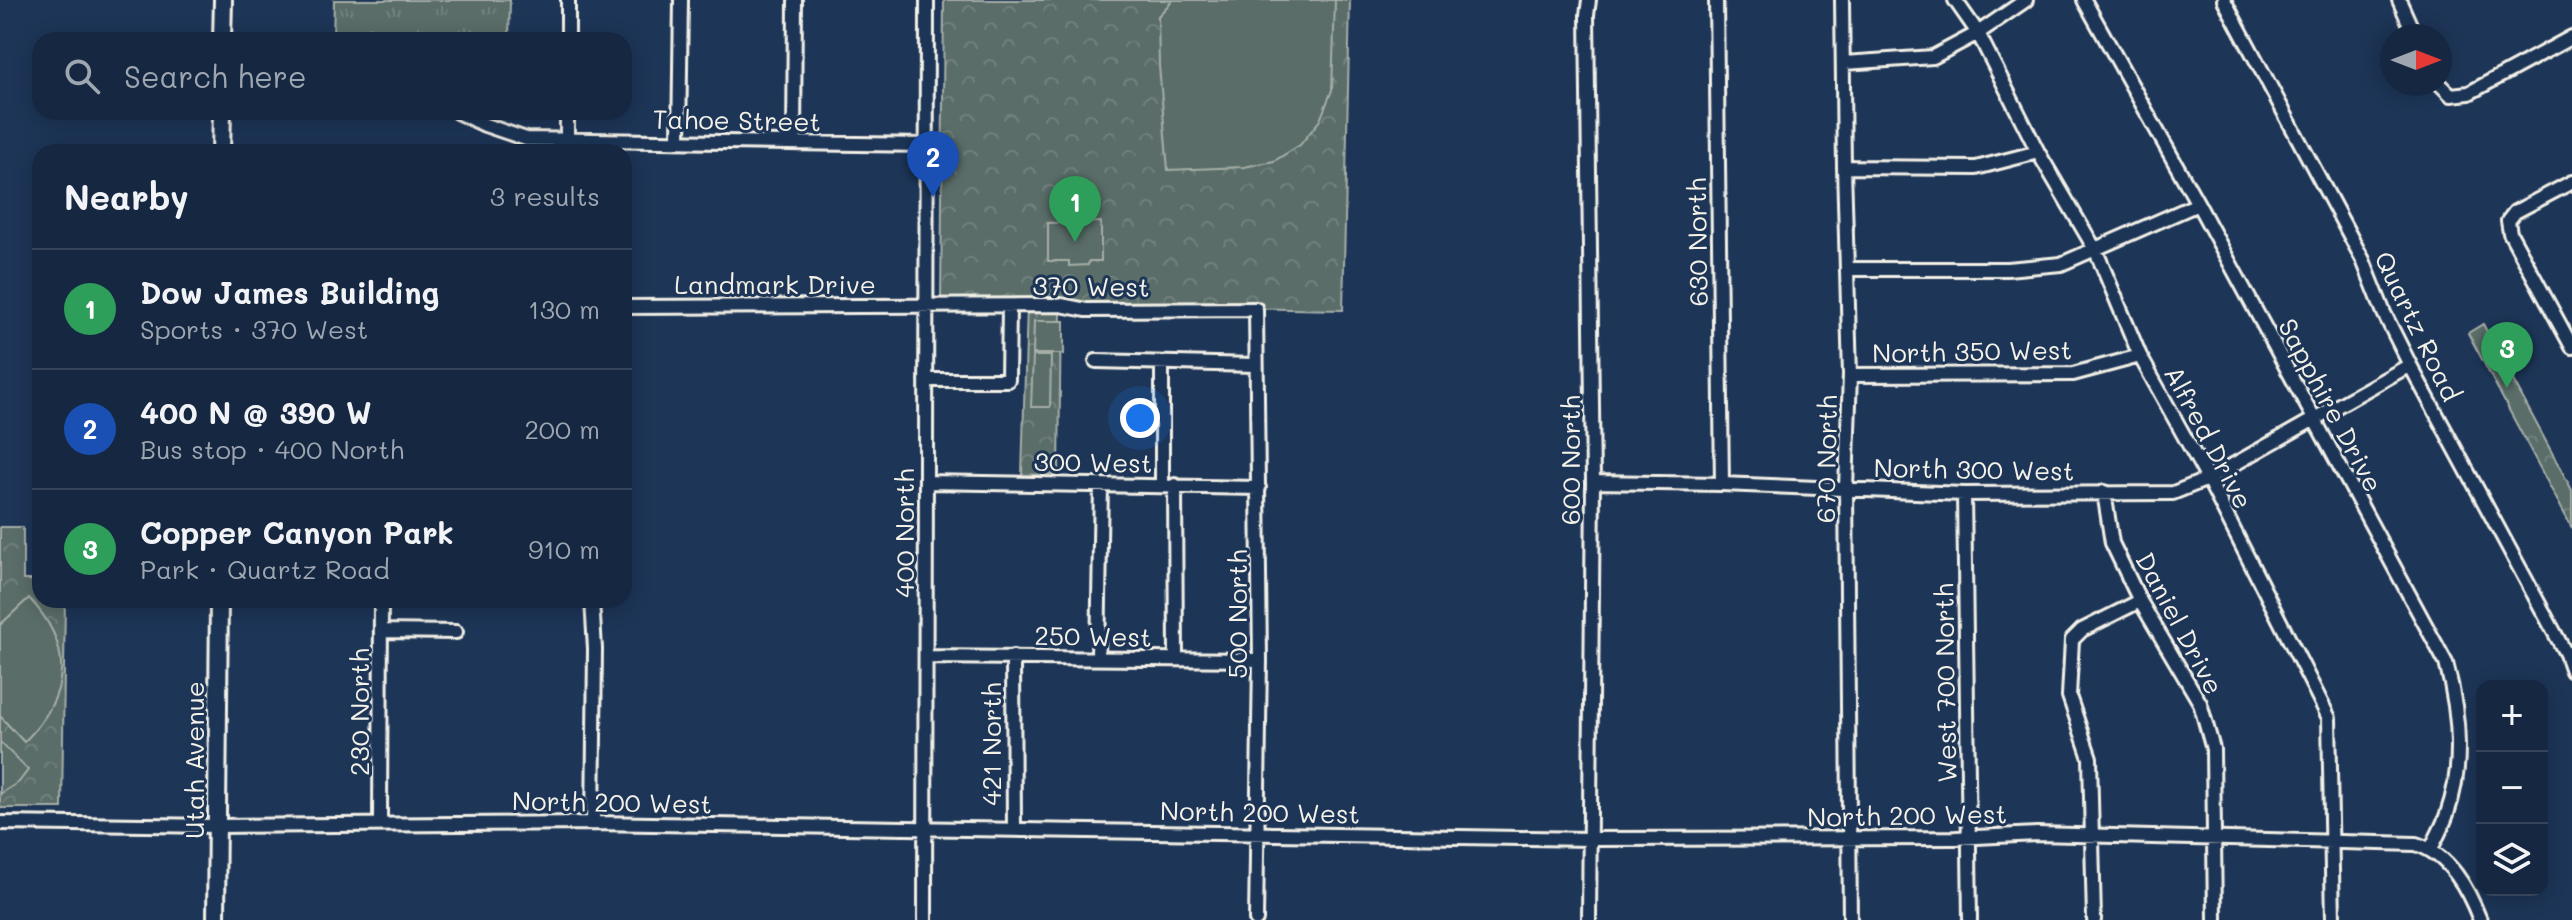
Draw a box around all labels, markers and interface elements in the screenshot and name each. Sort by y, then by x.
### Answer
north arrow [2380,24,2452,96]
search box [32,32,632,120]
icon: search [60,54,104,98]
text: Search here [124,56,307,96]
street label: Tahoe Street [653,102,821,138]
pin: 2 [907,131,959,197]
text: Nearby [64,174,189,219]
pin: 1 [1049,176,1101,242]
street label: 630 North [1679,177,1715,307]
text: 3 results [490,179,600,213]
street label: Quartz Road [2367,245,2469,407]
street label: Landmark Drive [674,267,876,301]
street label: 370 West [1032,268,1150,304]
text: Dow James Building [140,272,439,312]
text: 1 [84,292,96,326]
text: 130 m [528,292,600,326]
text: Sports · 370 West [140,312,368,346]
street label: Sapphire Drive [2271,312,2391,498]
pin: 3 [2481,322,2533,388]
street label: North 350 West [1872,332,2072,370]
street label: Alfred Drive [2157,360,2261,514]
text: 400 N @ 390 W [140,392,372,432]
street label: 600 North [1553,395,1587,525]
street label: 670 North [1808,395,1844,523]
your location [1120,398,1160,438]
text: 2 [83,412,97,446]
text: 200 m [524,412,600,446]
text: Bus stop · 400 North [140,432,404,466]
street label: 300 West [1033,444,1153,480]
street label: North 300 West [1873,450,2075,488]
street label: 400 North [887,468,921,598]
text: Copper Canyon Park [140,512,454,552]
text: 3 [82,532,98,566]
text: 910 m [528,532,600,566]
street label: Daniel Drive [2128,546,2232,700]
street label: 500 North [1220,549,1254,679]
text: Park · Quartz Road [140,552,390,586]
street label: West 700 North [1926,583,1964,783]
street label: 250 West [1034,618,1152,654]
street label: 230 North [342,648,376,776]
map controls [2476,680,2548,896]
button: + [2476,680,2548,752]
street label: Utah Avenue [177,681,211,839]
street label: 421 North [974,682,1008,806]
button: − [2476,752,2548,824]
street label: North 200 West [512,783,712,821]
street label: North 200 West [1160,793,1360,831]
street label: North 200 West [1807,796,2007,834]
button: layers [2476,824,2548,896]

